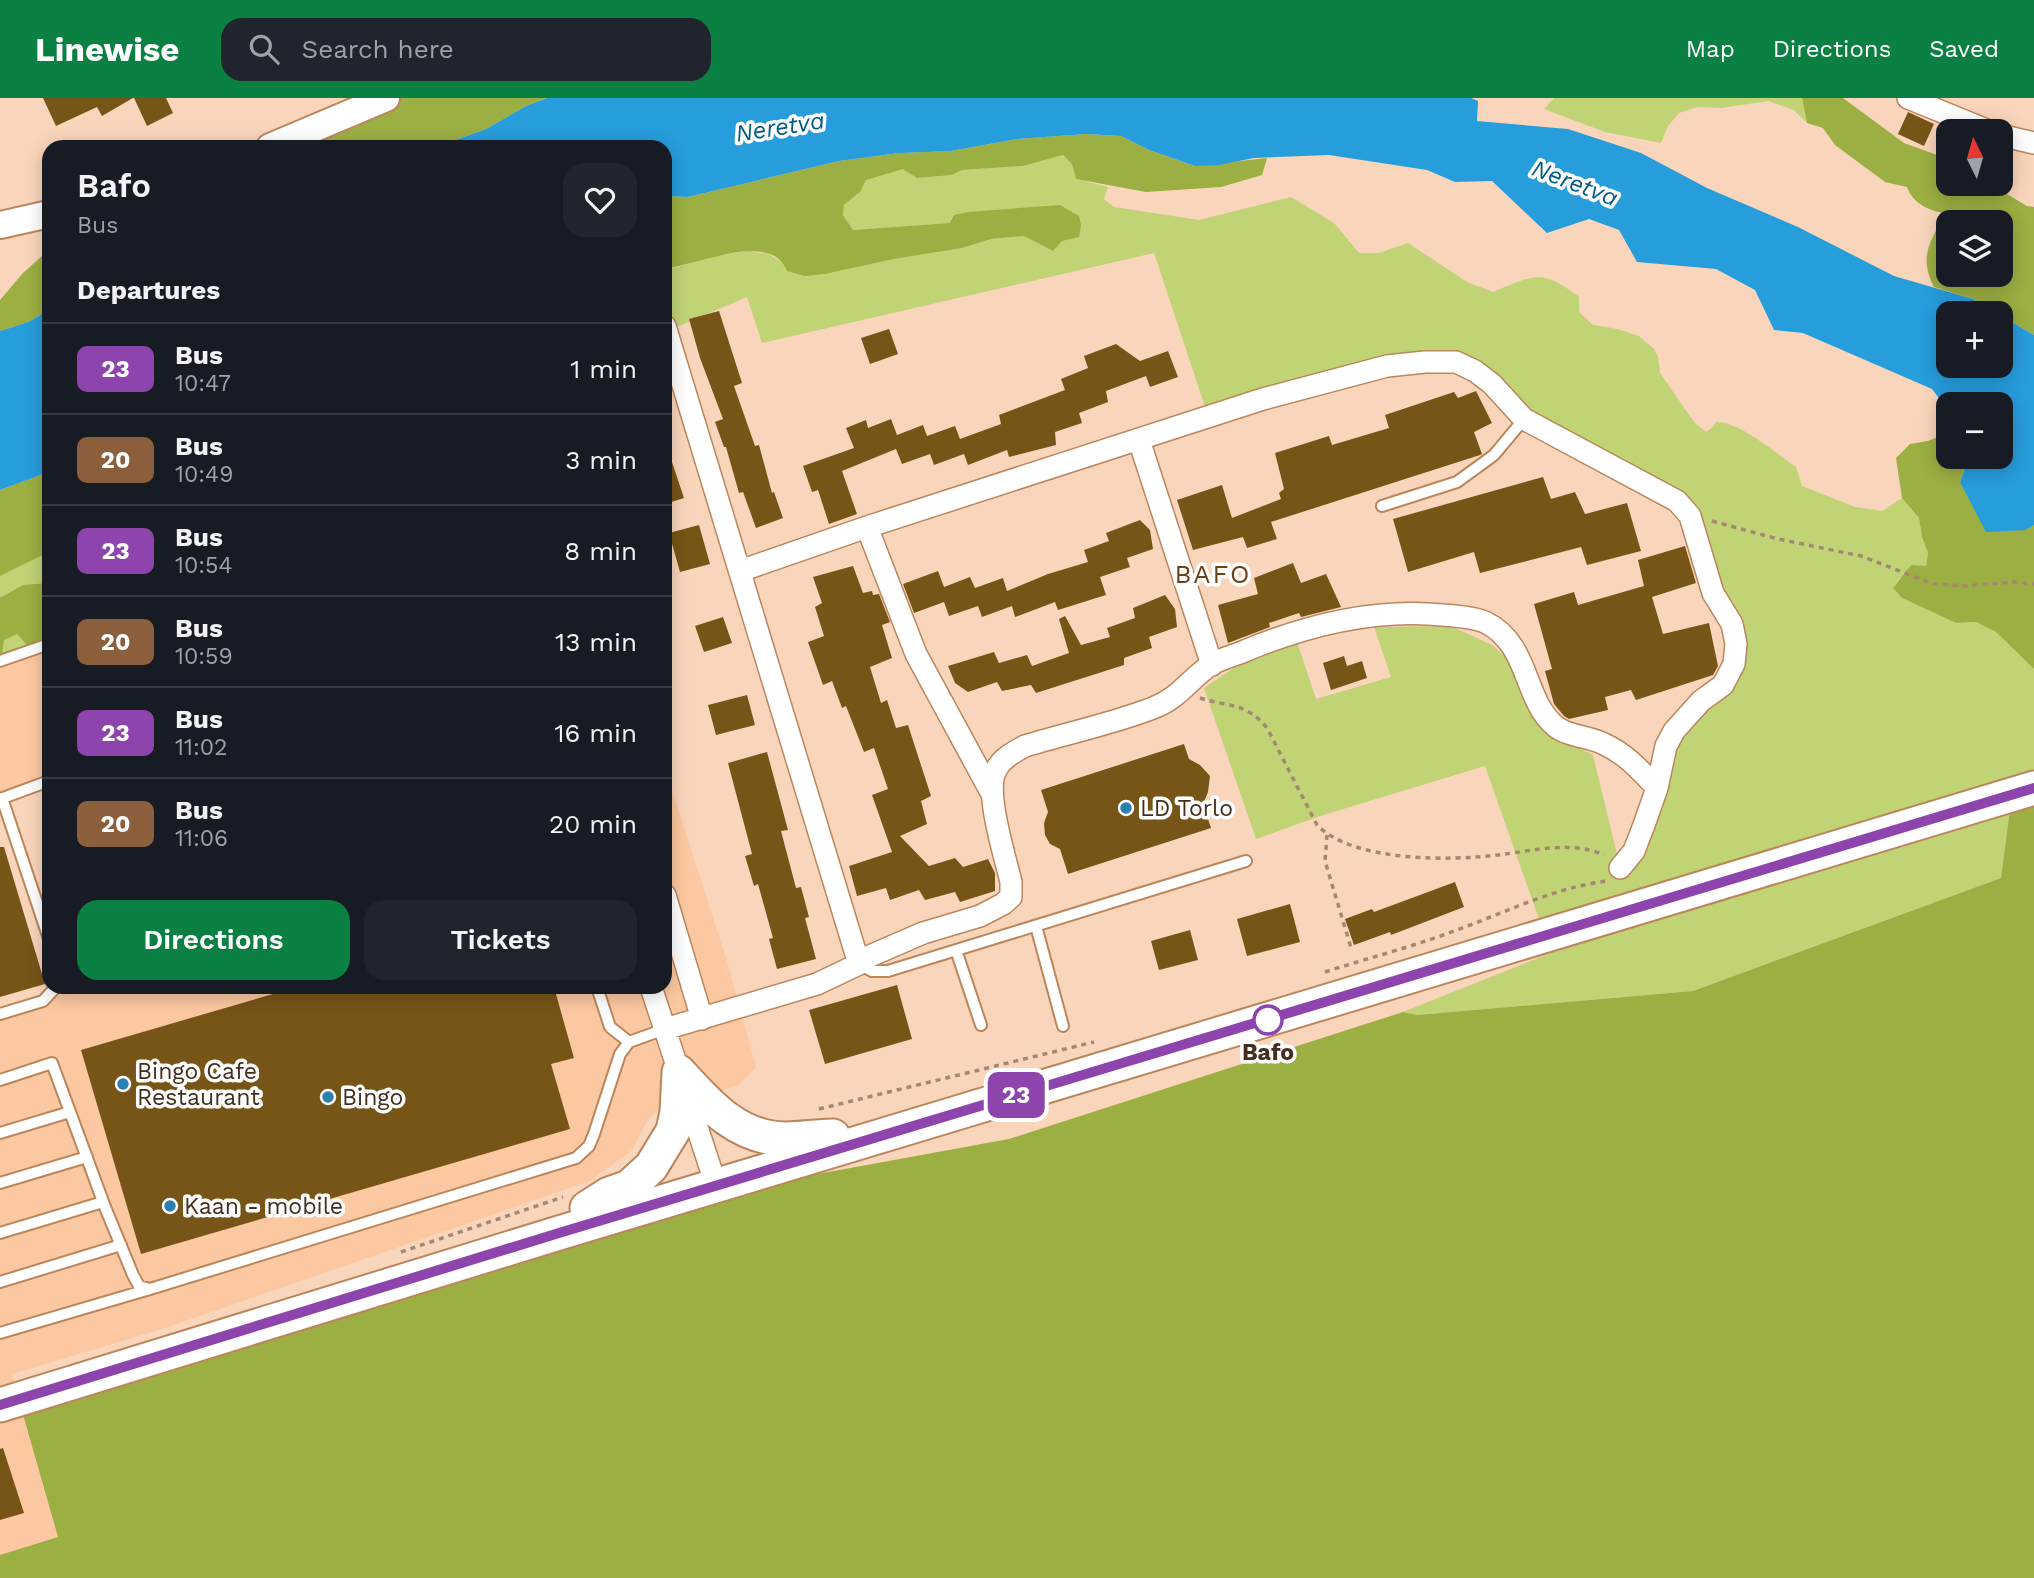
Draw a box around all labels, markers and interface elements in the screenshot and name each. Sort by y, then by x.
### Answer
search box [221,18,711,81]
text: Linewise [35,30,179,69]
icon: search [245,30,283,68]
text: Search here [301,34,454,64]
text: Map [1686,35,1735,63]
text: Directions [1773,35,1891,63]
text: Saved [1929,35,1999,63]
water label: Neretva [734,106,827,148]
north arrow [1936,119,2012,196]
map controls [1936,119,2013,469]
water label: Neretva [1528,154,1622,212]
button: heart [563,163,637,237]
text: Bafo [77,166,151,205]
button: layers [1936,210,2013,287]
text: Bus [77,212,118,239]
text: Departures [77,275,220,305]
button: + [1936,301,2013,378]
text: Bus [175,340,223,370]
text: 1 min [570,354,637,384]
text: 23 [101,355,130,383]
text: 10:47 [175,370,231,397]
button: − [1936,392,2013,469]
text: Bus [175,431,223,461]
text: 3 min [565,445,637,475]
text: 20 [101,446,130,474]
text: 10:49 [175,461,233,488]
text: Bus [175,522,223,552]
text: 8 min [564,536,637,566]
text: 23 [101,537,130,565]
text: 10:54 [175,552,233,579]
district label: BAFO [1175,559,1251,589]
text: Bus [175,613,223,643]
text: 13 min [555,627,637,657]
text: 20 [101,628,130,656]
text: 10:59 [175,643,233,670]
text: Bus [175,704,223,734]
text: 16 min [554,718,637,748]
text: 23 [101,719,130,747]
text: 11:02 [175,734,227,761]
text: Bus [175,795,223,825]
place label: LD Torlo [1140,795,1233,822]
marker: LD Torlo [1118,800,1134,816]
text: 20 min [549,809,637,839]
text: 20 [101,810,130,838]
text: 11:06 [175,825,228,852]
button: Directions [77,900,350,980]
button: Tickets [364,900,637,980]
marker: Bafo [1253,1005,1283,1035]
place label: Bafo [1242,1039,1294,1066]
place label: Bingo Cafe Restaurant [137,1058,260,1111]
line badge: 23 [984,1072,1048,1118]
marker: Bingo Cafe Restaurant [115,1076,131,1092]
text: 23 [1002,1081,1030,1109]
place label: Bingo [342,1084,403,1111]
marker: Bingo [320,1089,336,1105]
place label: Kaan - mobile [184,1193,343,1220]
marker: Kaan - mobile [162,1198,178,1214]

